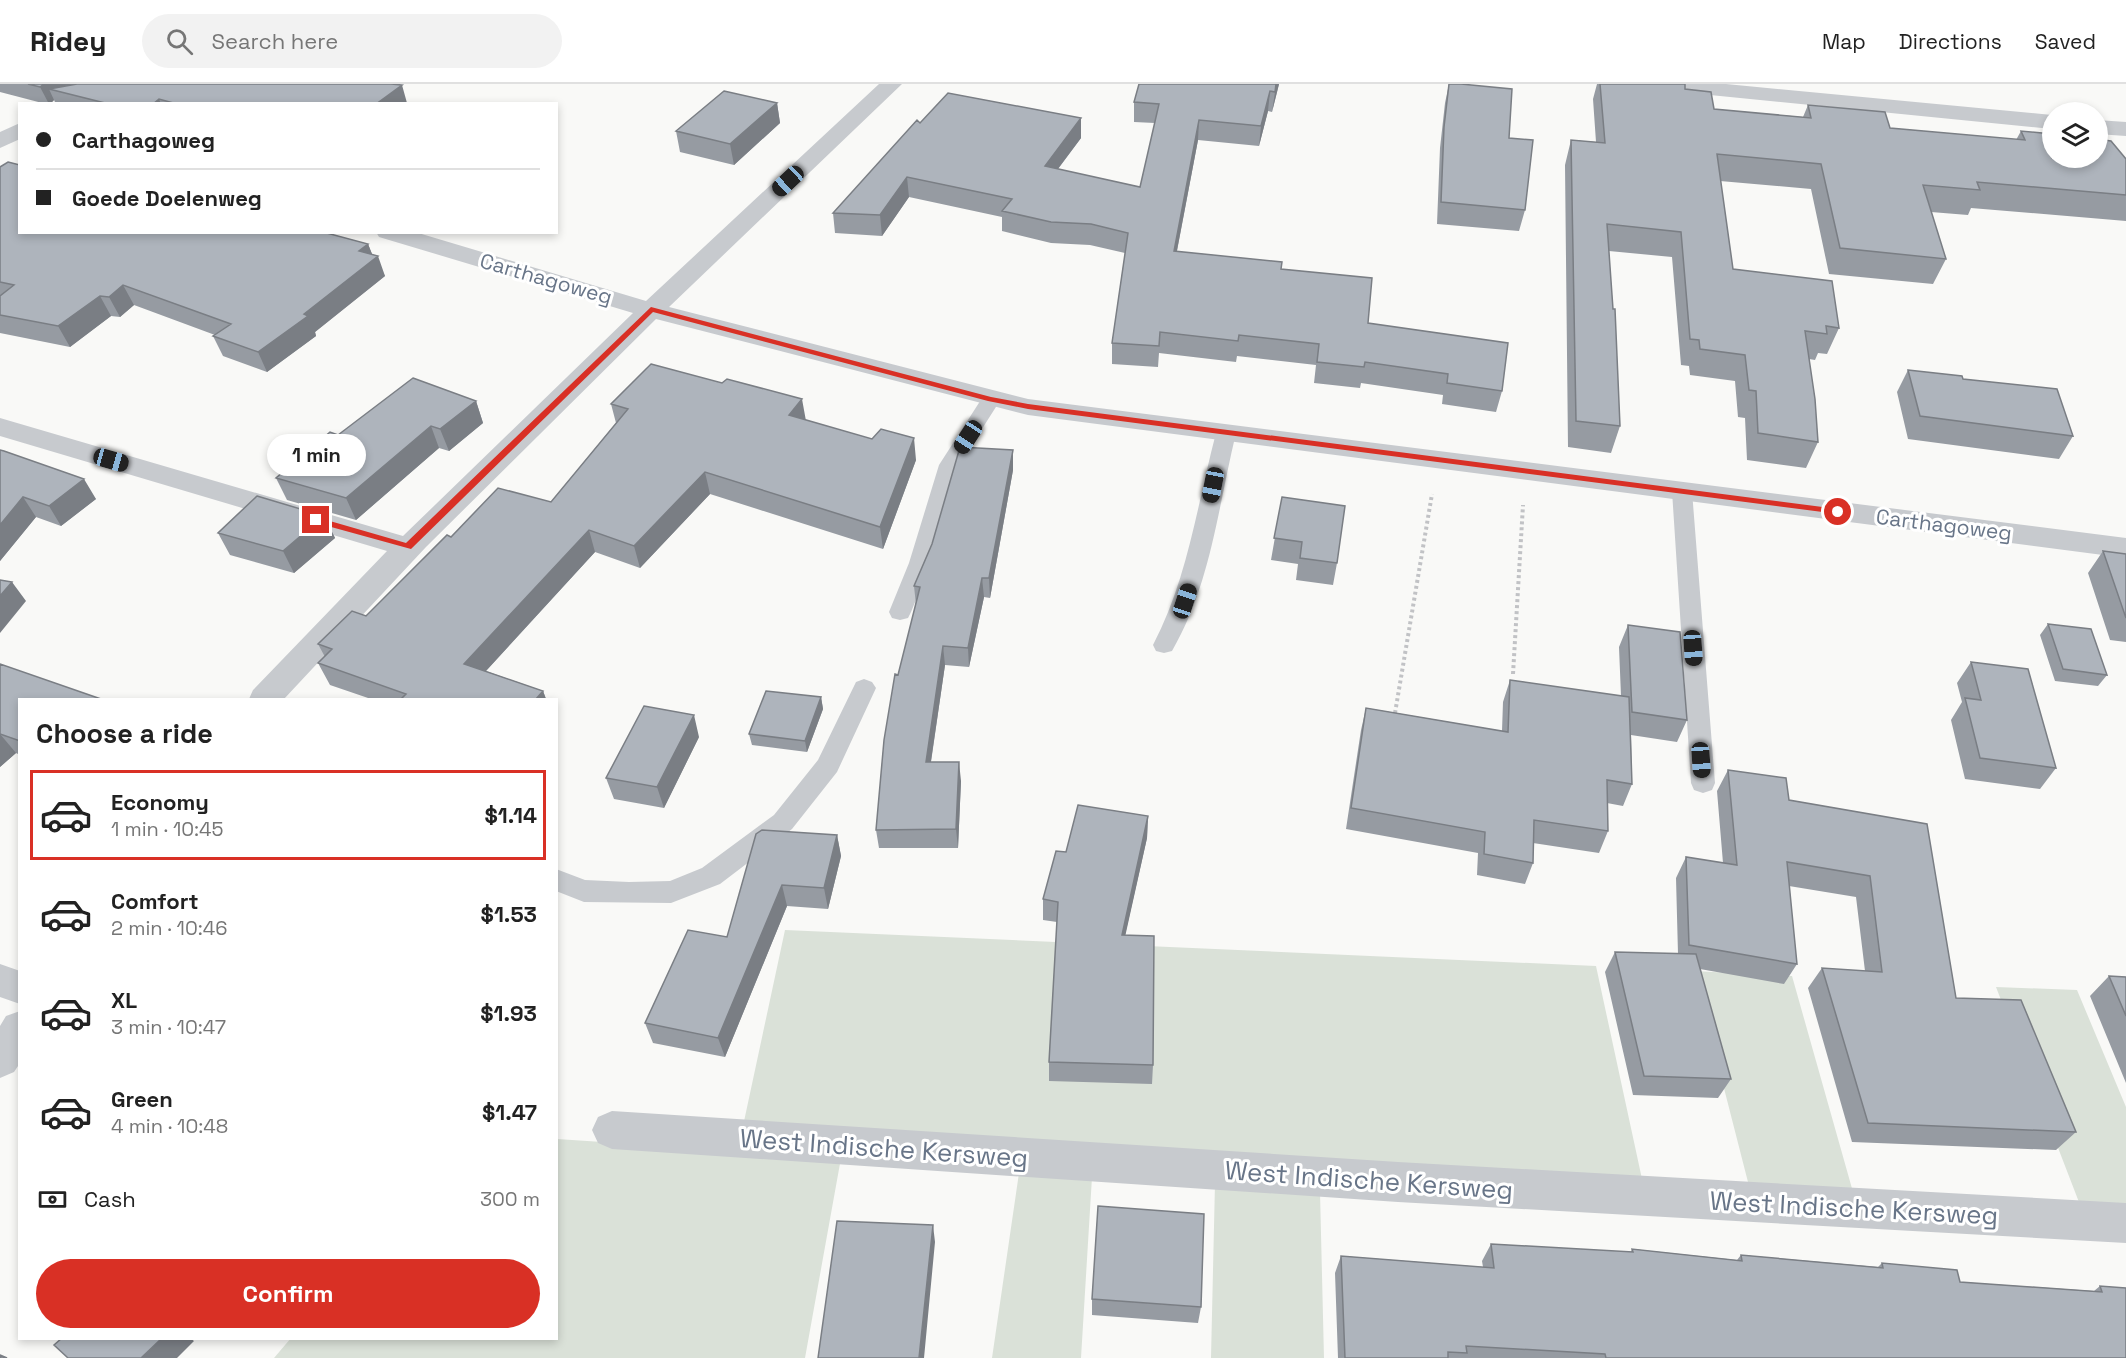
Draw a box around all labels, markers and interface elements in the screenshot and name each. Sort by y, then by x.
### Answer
search box [142,14,562,68]
text: Ridey [30,23,106,59]
icon: search [163,25,196,58]
text: Search here [211,27,338,55]
text: Map [1822,28,1866,55]
text: Directions [1899,28,2002,55]
text: Saved [2035,28,2096,55]
map controls [2042,102,2108,168]
button: layers [2042,102,2108,168]
text: Carthagoweg [72,126,215,154]
car [769,162,807,200]
text: Goede Doelenweg [72,184,262,212]
street label: Carthagoweg [477,247,616,310]
car [951,417,985,457]
callout: 1 min [266,433,366,475]
text: 1 min [292,442,341,468]
car [91,446,131,474]
car [1201,466,1225,504]
route start [1824,498,1851,525]
street label: Carthagoweg [1875,503,2013,546]
route end [302,506,329,533]
car [1171,581,1199,621]
car [1683,629,1703,667]
text: Choose a ride [36,716,213,751]
car [1691,741,1711,779]
icon: car [39,788,93,842]
text: Economy [111,788,209,816]
text: $1.14 [484,801,537,829]
text: 1 min · 10:45 [111,816,224,842]
icon: car [39,887,93,941]
text: Comfort [111,887,199,915]
text: $1.53 [481,900,537,928]
text: 2 min · 10:46 [111,915,228,941]
icon: car [39,986,93,1040]
text: XL [111,986,137,1014]
text: $1.93 [480,999,537,1027]
text: 3 min · 10:47 [111,1014,226,1040]
icon: car [39,1085,93,1139]
text: Green [111,1085,173,1113]
text: $1.47 [482,1098,537,1126]
text: 4 min · 10:48 [111,1113,228,1139]
street label: West Indische Kersweg [739,1121,1029,1175]
street label: West Indische Kersweg [1224,1153,1514,1207]
icon: cash [36,1183,69,1216]
street label: West Indische Kersweg [1709,1183,1999,1233]
text: Cash [84,1185,136,1213]
text: 300 m [480,1186,540,1212]
button: Confirm [36,1259,540,1328]

